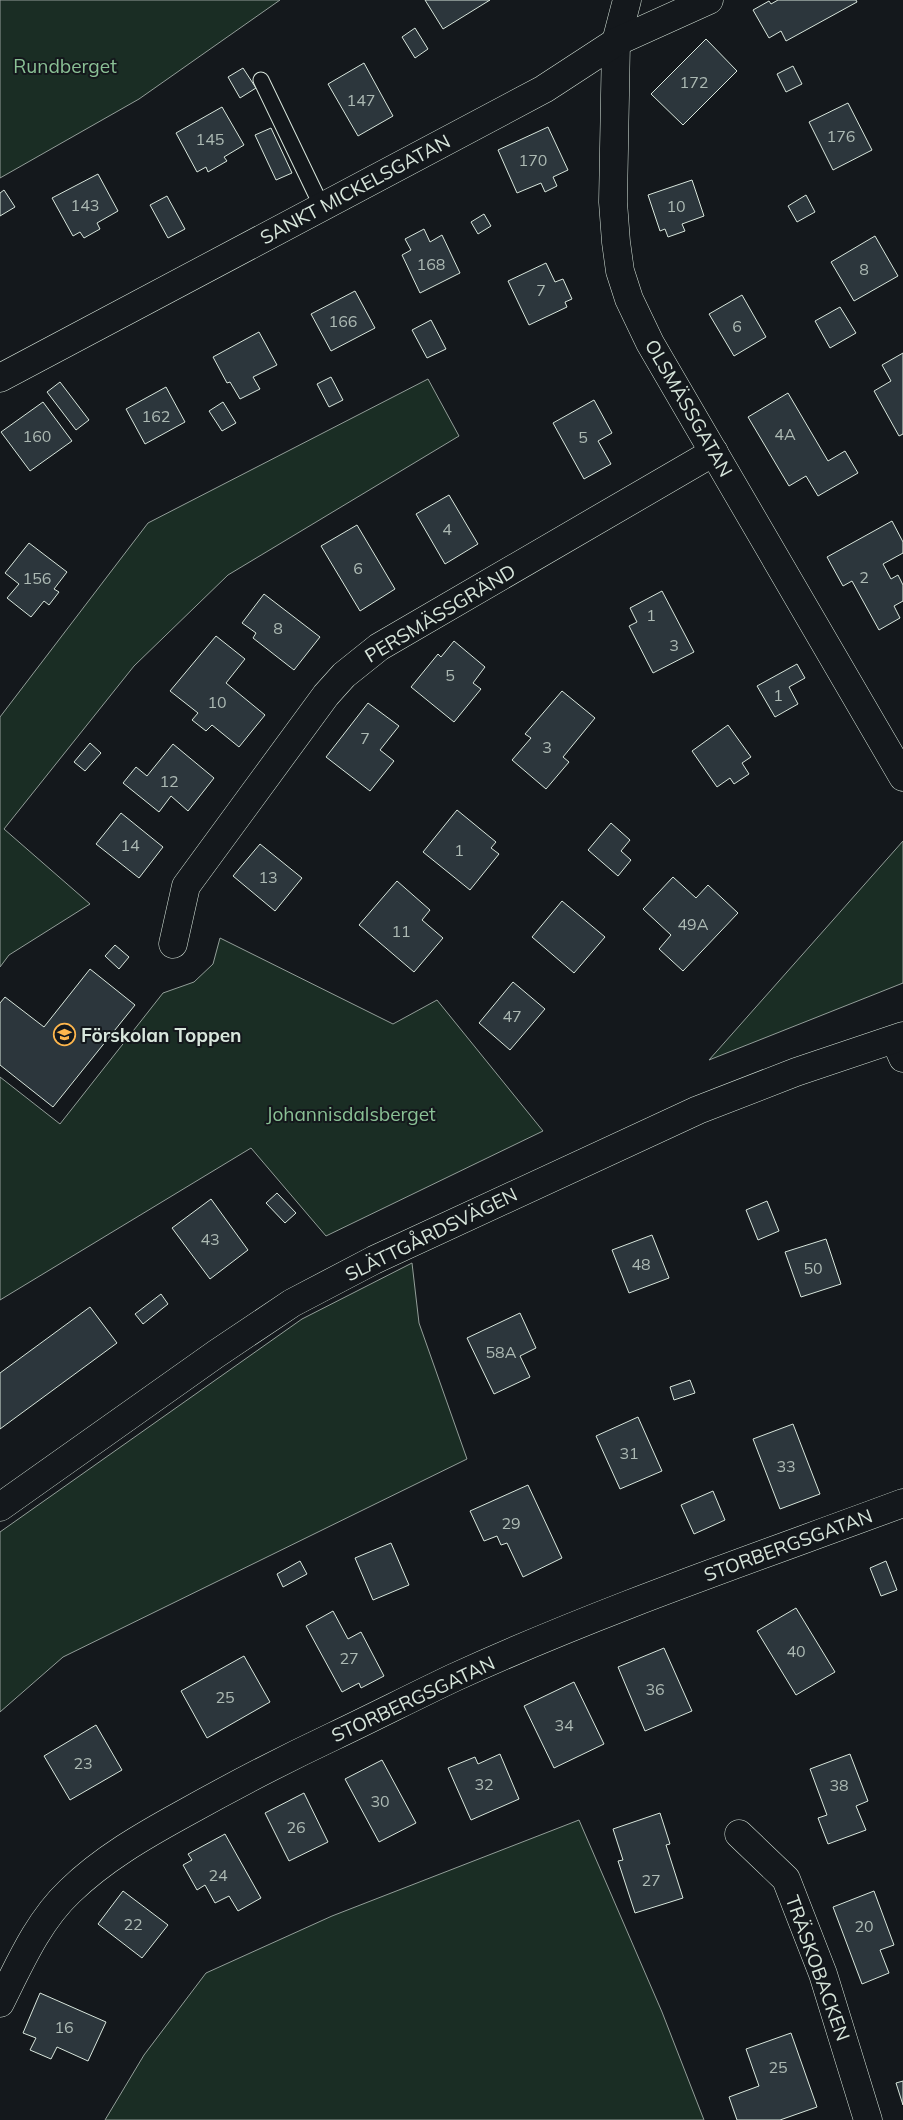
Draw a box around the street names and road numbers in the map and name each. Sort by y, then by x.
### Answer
street label: SANKT MICKELSGATAN [256,129,454,249]
street label: OLSMÄSSGATAN [640,335,738,481]
street label: PERSMÄSSGRÄND [360,559,520,667]
street label: SLÄTTGÅRDSVÄGEN [341,1182,521,1286]
street label: STORBERGSGATAN [701,1503,875,1587]
street label: STORBERGSGATAN [328,1651,498,1747]
street label: TRÄSKOBACKEN [781,1892,855,2044]

